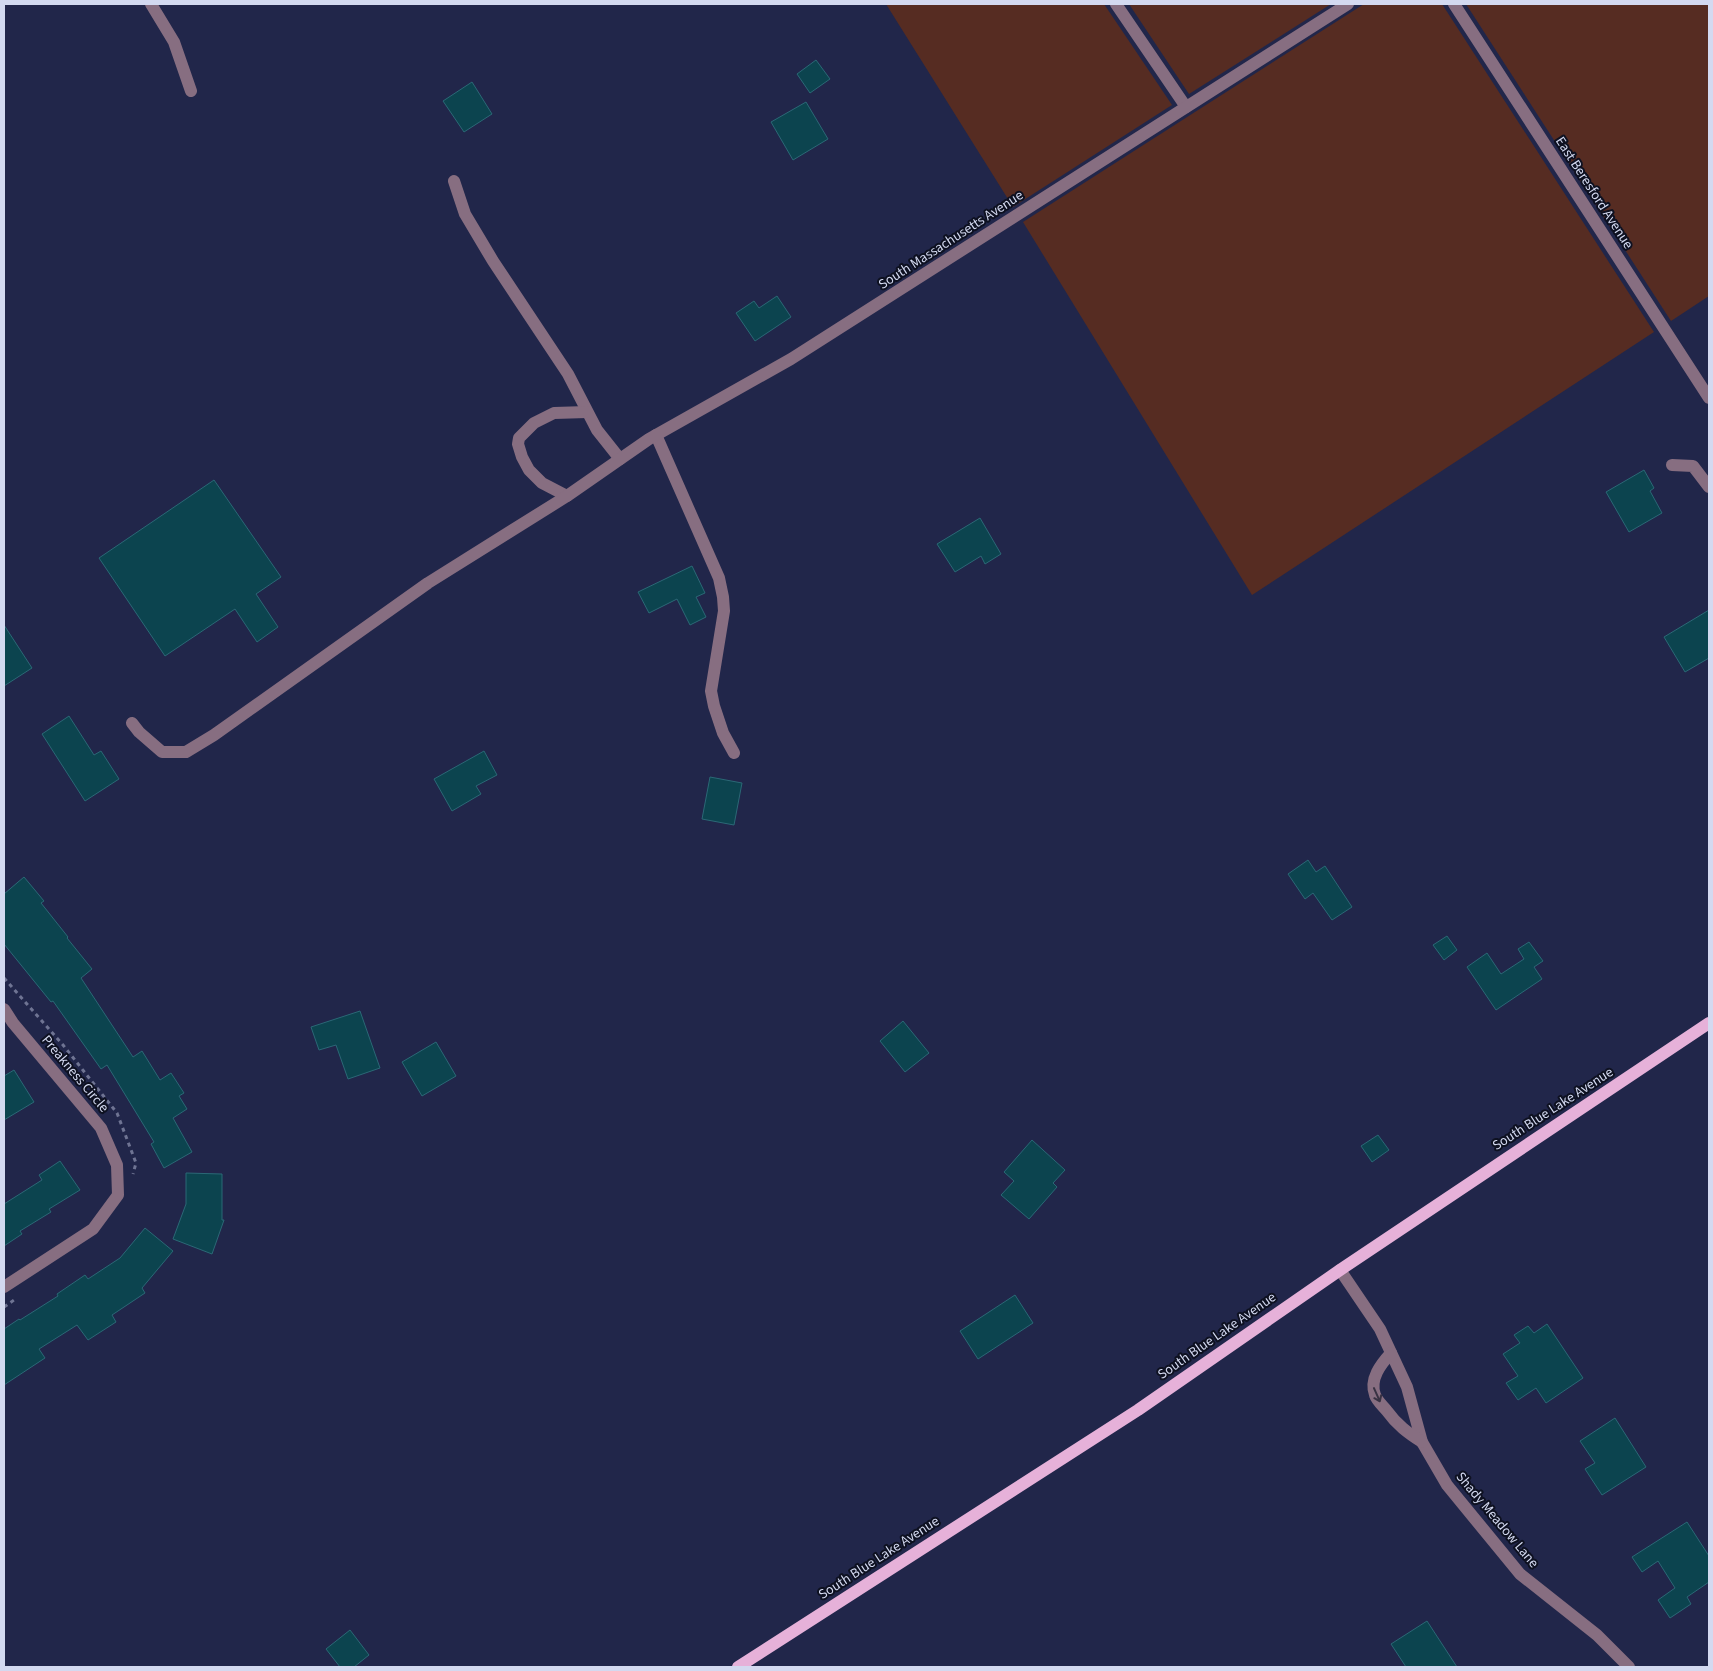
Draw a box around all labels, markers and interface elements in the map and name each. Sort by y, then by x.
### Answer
street label: East Beresford Avenue [1550,133,1638,253]
street label: South Massachusetts Avenue [875,186,1027,294]
street label: Preakness Circle [37,1031,113,1117]
street label: South Blue Lake Avenue [1489,1062,1617,1156]
street label: South Blue Lake Avenue [1154,1288,1280,1384]
one-way arrow [1373,1388,1383,1403]
street label: Shady Meadow Lane [1451,1468,1543,1572]
street label: South Blue Lake Avenue [815,1511,943,1605]

